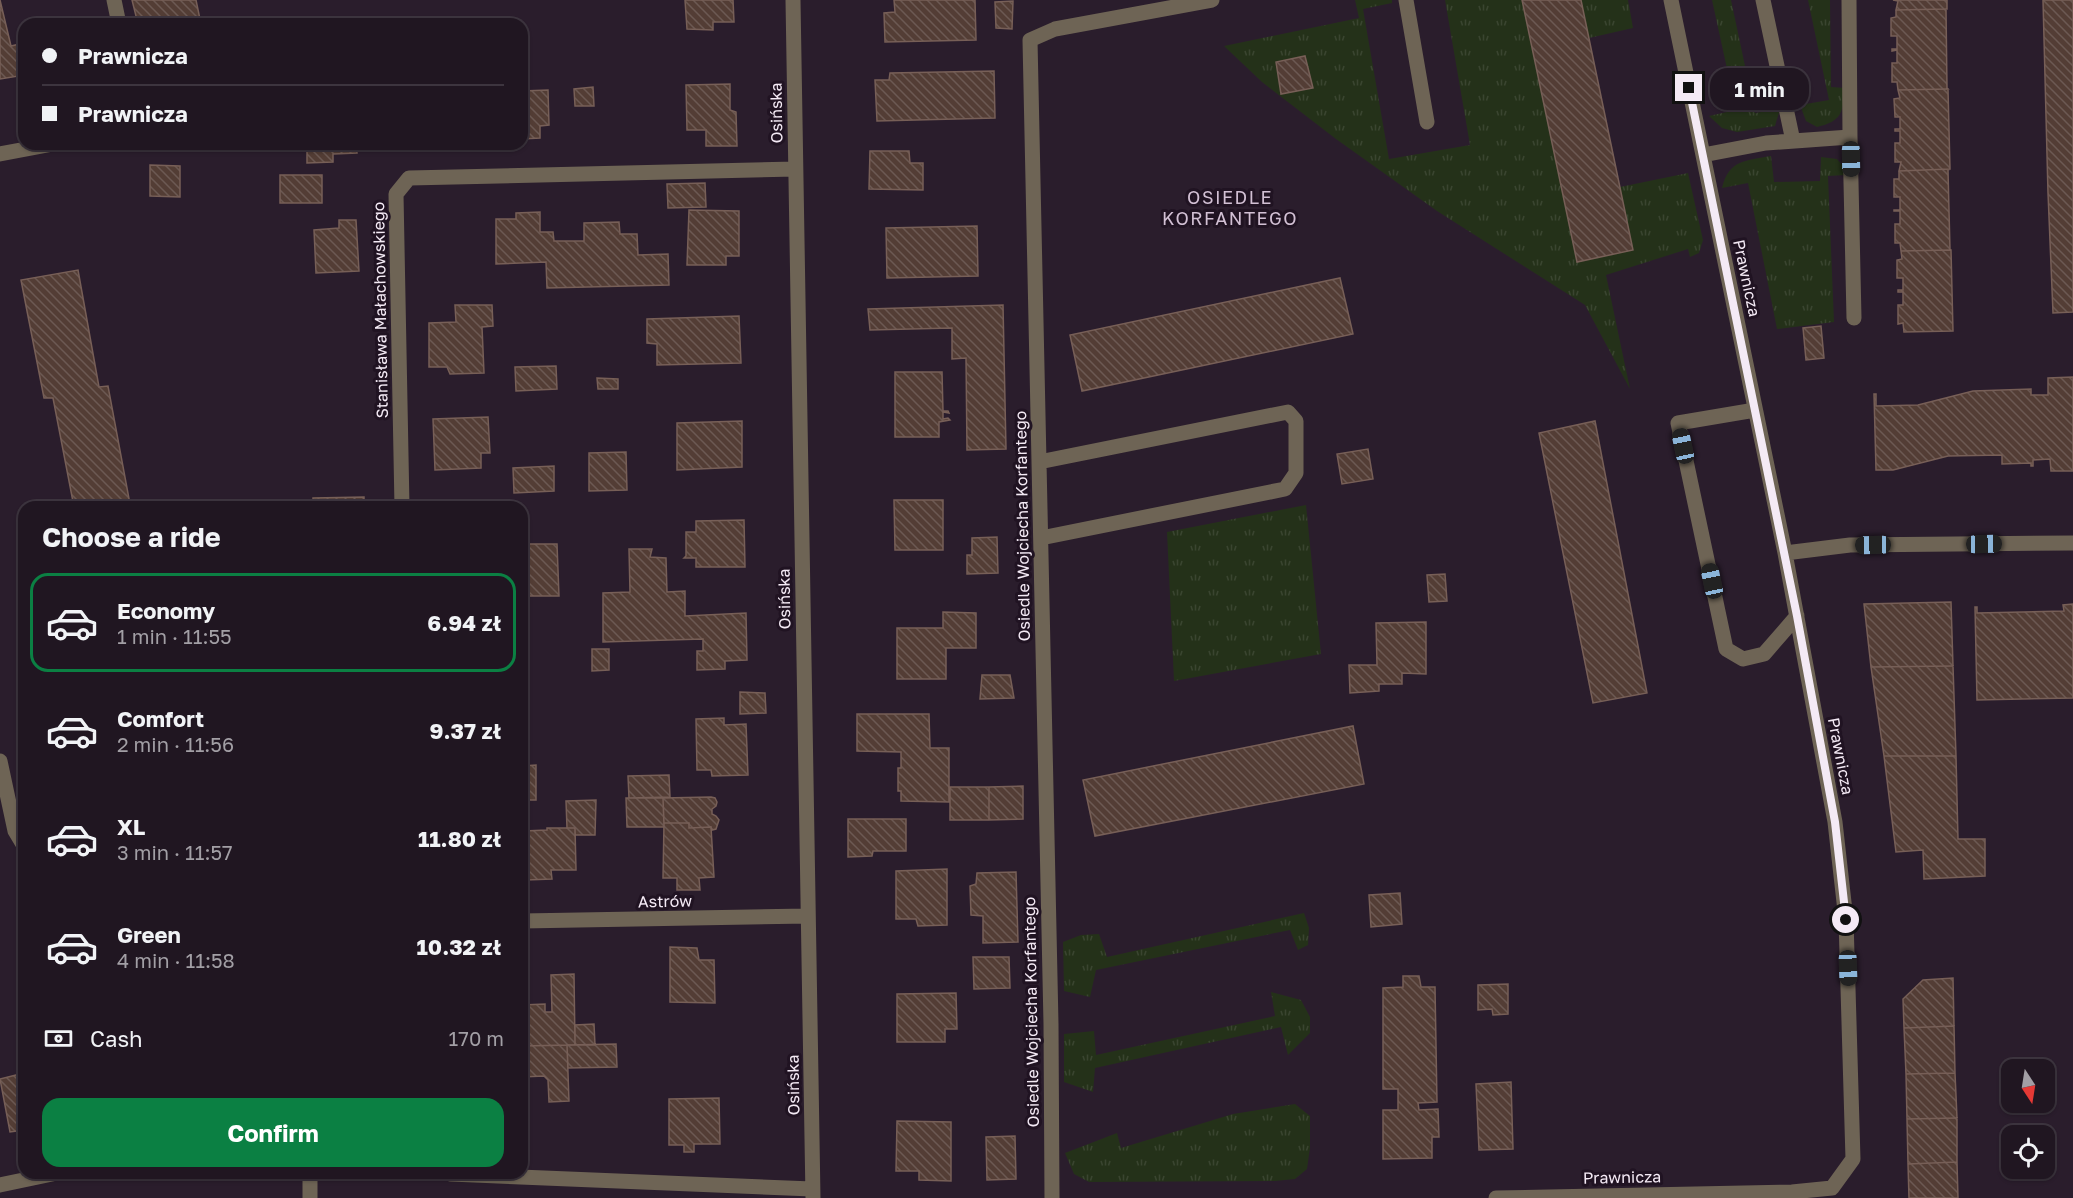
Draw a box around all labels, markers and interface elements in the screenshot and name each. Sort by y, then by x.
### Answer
text: Prawnicza [78,42,188,69]
callout: 1 min [1710,67,1809,109]
route end [1675,74,1702,101]
text: 1 min [1734,77,1785,101]
street label: Osińska [765,82,787,144]
text: Prawnicza [78,100,188,127]
car [1842,141,1860,177]
district label: OSIEDLE KORFANTEGO [1162,186,1298,229]
street label: Stanisława Małachowskiego [368,201,392,419]
street label: Prawnicza [1729,238,1765,318]
street label: Osiedle Wojciecha Korfantego [1010,410,1034,642]
car [1670,427,1696,465]
text: Choose a ride [42,521,221,553]
car [1966,535,2002,553]
car [1855,536,1891,554]
car [1699,562,1725,600]
street label: Osińska [773,568,795,630]
icon: car [45,596,99,650]
text: Economy [117,597,215,624]
text: 6.94 zł [427,609,501,636]
text: 1 min · 11:55 [117,624,232,648]
icon: car [45,704,99,758]
text: Comfort [117,705,204,732]
street label: Prawnicza [1824,716,1858,796]
text: 9.37 zł [430,717,501,744]
text: 2 min · 11:56 [117,732,234,756]
icon: car [45,812,99,866]
text: XL [117,813,145,840]
text: 11.80 zł [418,825,501,852]
text: 3 min · 11:57 [117,840,233,864]
street label: Astrów [638,891,692,911]
street label: Osiedle Wojciecha Korfantego [1019,896,1043,1128]
route start [1832,906,1859,933]
icon: car [45,920,99,974]
text: Green [117,921,181,948]
text: 10.32 zł [417,933,501,960]
text: 4 min · 11:58 [117,948,235,972]
car [1838,950,1858,986]
icon: cash [42,1022,75,1055]
text: Cash [90,1025,143,1052]
text: 170 m [449,1026,504,1050]
street label: Osińska [782,1054,804,1116]
north arrow [2001,1059,2055,1113]
map controls [2001,1059,2055,1179]
button: Confirm [42,1098,504,1167]
button: locate [2001,1125,2055,1179]
street label: Prawnicza [1583,1166,1661,1188]

